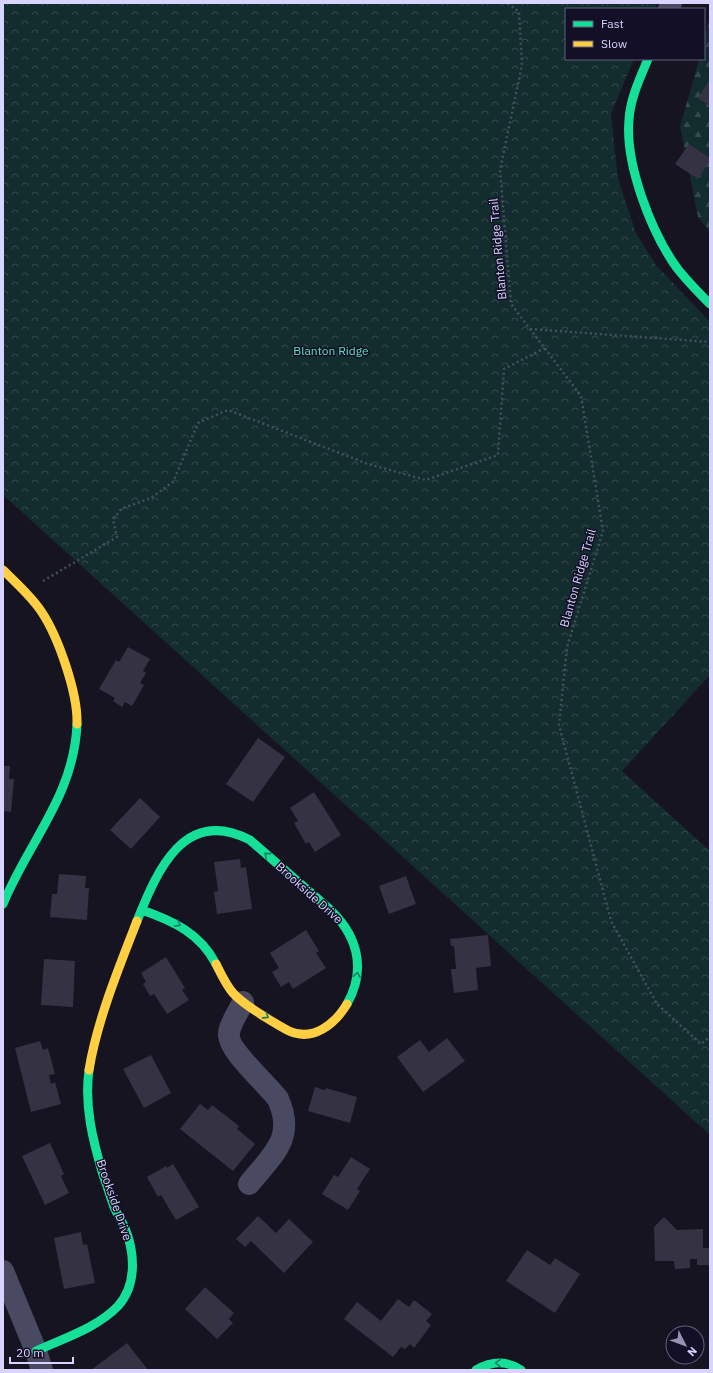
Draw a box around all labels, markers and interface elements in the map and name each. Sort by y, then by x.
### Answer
legend [565,8,705,60]
text: Fast [601,16,624,31]
text: Slow [601,36,627,51]
street label: Blanton Ridge Trail [486,198,509,300]
park label: Blanton Ridge [293,343,369,358]
street label: Blanton Ridge Trail [556,527,599,629]
one-way arrow [264,852,271,859]
street label: Brookside Drive [273,859,346,927]
one-way arrow [174,919,181,927]
one-way arrow [352,972,361,978]
one-way arrow [261,1011,268,1018]
street label: Brookside Drive [94,1157,136,1243]
north arrow [665,1325,705,1365]
scale bar [10,1339,73,1365]
text: N [685,1344,700,1359]
text: 20 m [16,1345,44,1360]
one-way arrow [495,1359,501,1367]

